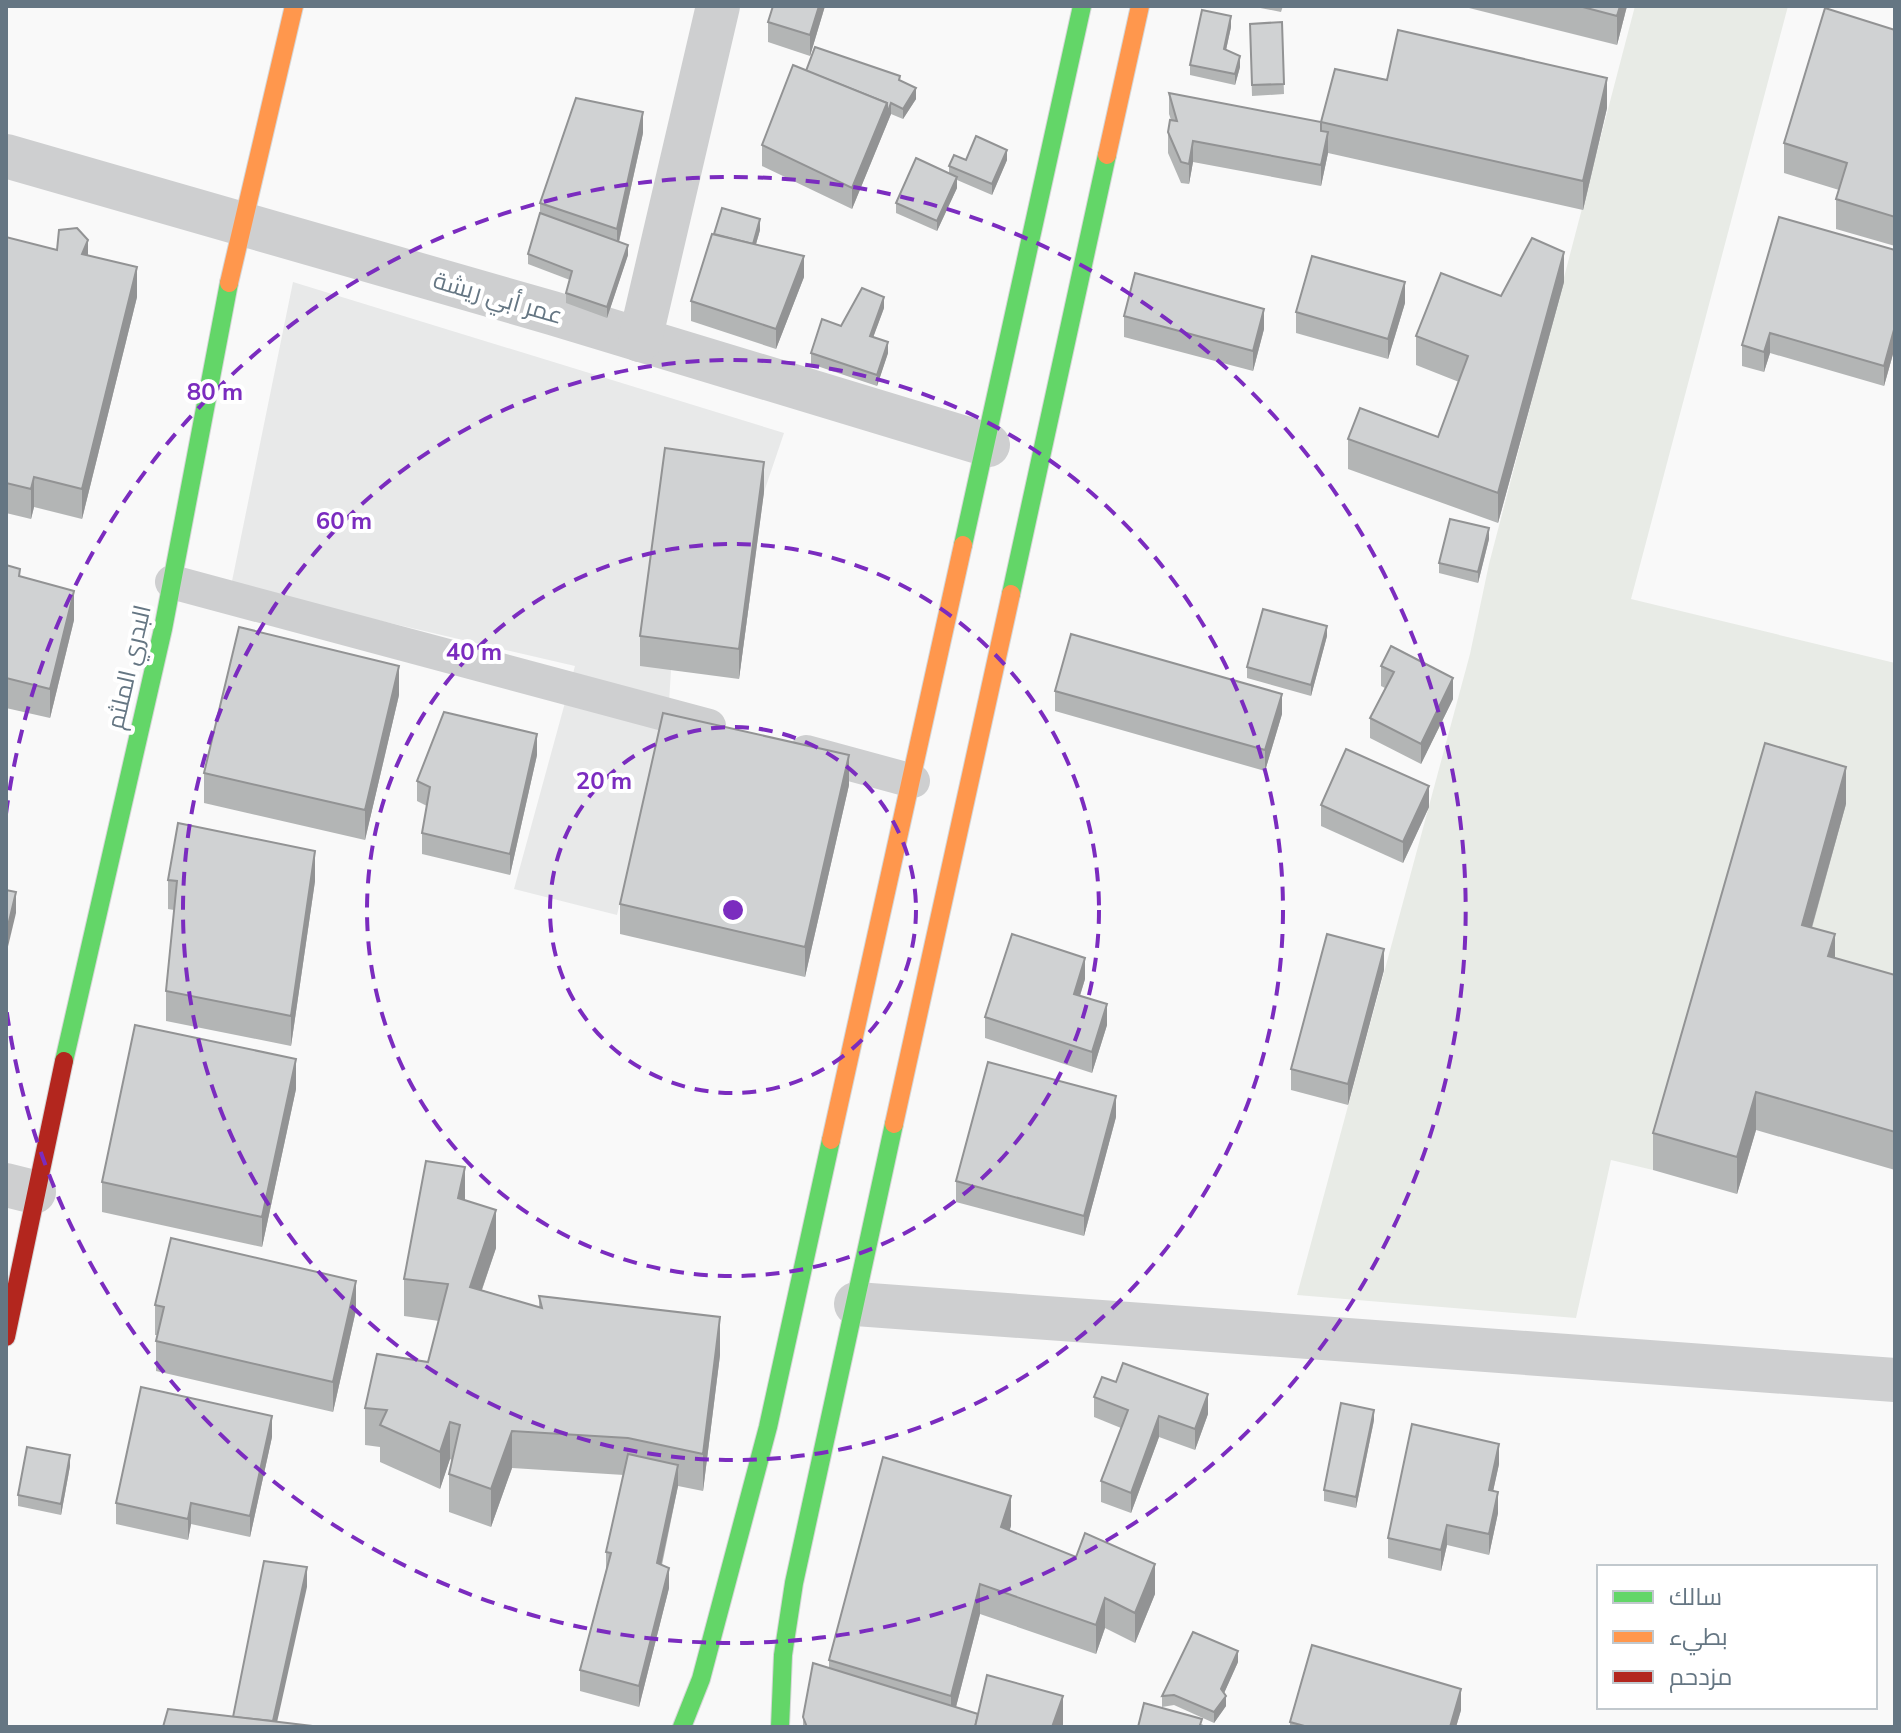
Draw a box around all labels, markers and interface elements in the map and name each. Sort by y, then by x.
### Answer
street label: عمر أبي ريشة [429,264,566,335]
text: 80 m [187,376,243,408]
text: 60 m [316,505,372,537]
street label: البدري الملثم [99,602,161,733]
text: 40 m [446,636,502,668]
text: 20 m [576,765,632,797]
centre of rings [719,896,747,924]
legend [1597,1565,1877,1709]
text: سالك [1669,1581,1722,1613]
text: بطيء [1669,1621,1728,1656]
text: مزدحم [1669,1661,1732,1693]

